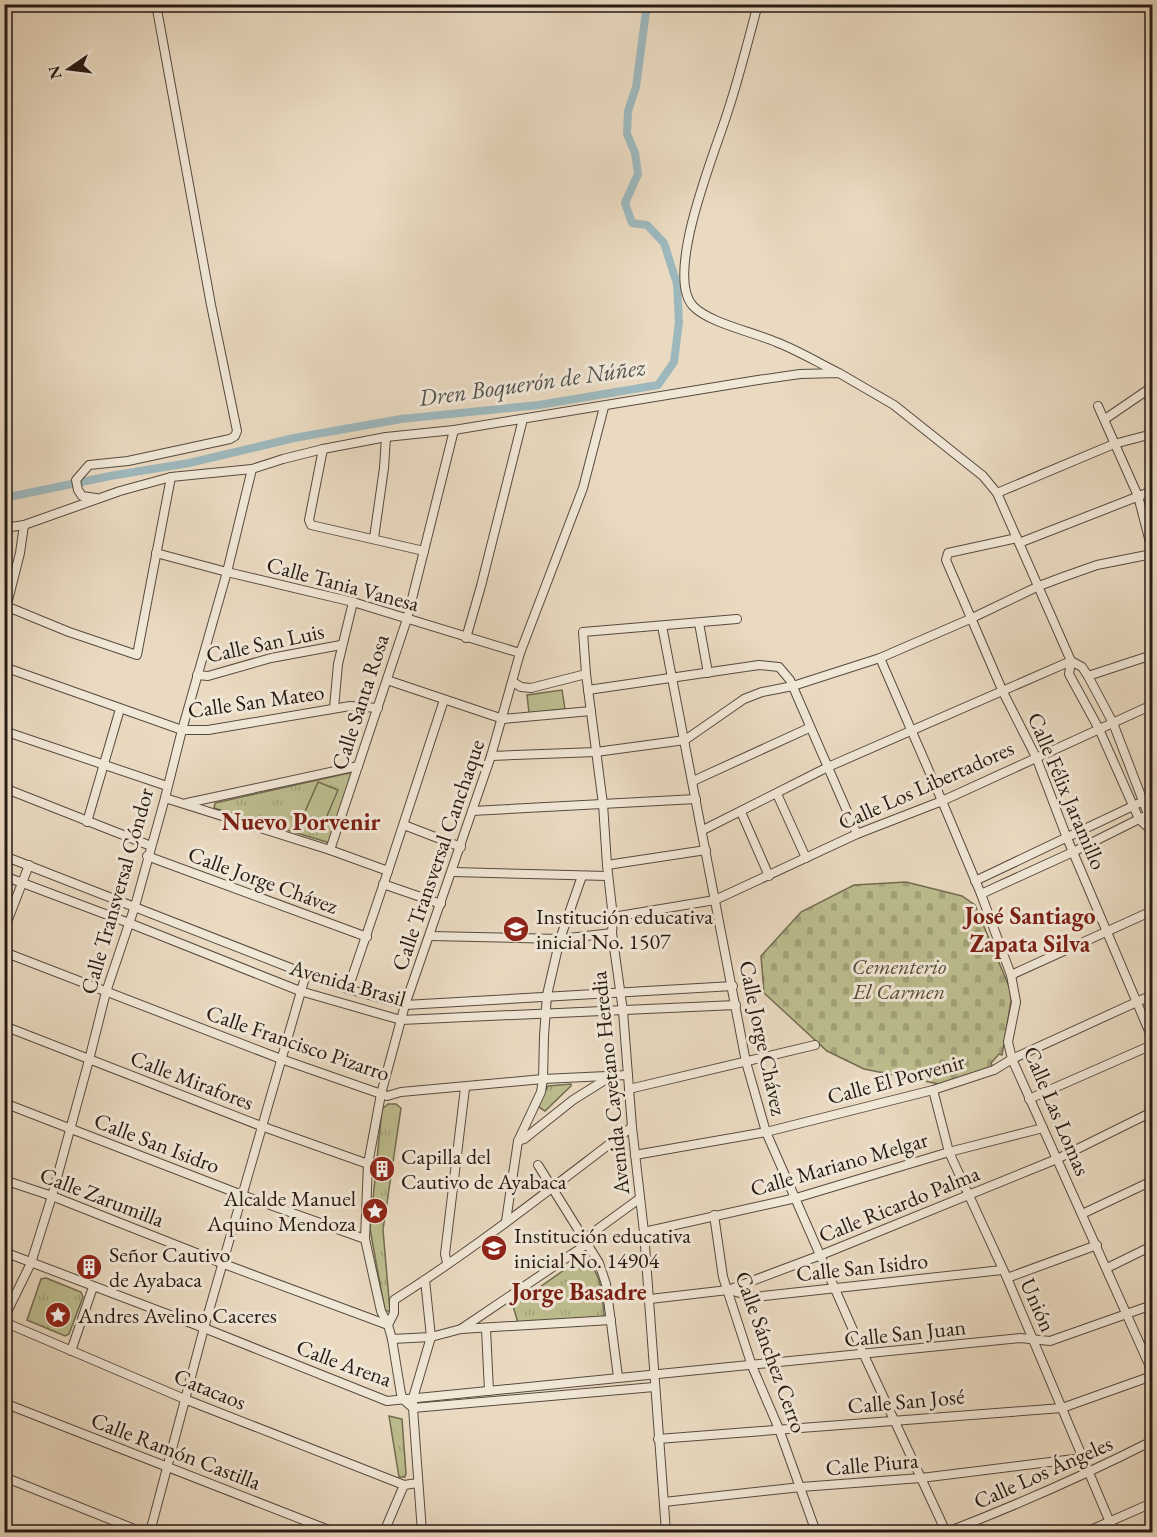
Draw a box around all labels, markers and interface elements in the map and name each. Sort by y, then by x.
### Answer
north arrow [39,39,99,99]
text: N [43,64,67,81]
water label: Dren Boquerón de Núñez [416,351,648,414]
street label: Calle Tania Vanesa [264,550,423,618]
street label: Calle San Luis [203,616,327,670]
street label: Calle Santa Rosa [324,630,396,774]
street label: Calle San Mateo [186,677,326,725]
street label: Calle Félix Jaramillo [1021,708,1113,874]
street label: Calle Los Libertadores [834,733,1018,837]
street label: Calle Transversal Canchaque [385,735,491,974]
street label: Calle Transversal Cóndor [74,784,161,998]
district label: Nuevo Porvenir [222,806,381,837]
street label: Calle Jorge Chávez [184,839,343,921]
district label: José Santiago Zapata Silva [962,900,1096,959]
place label: Institución educativa inicial No. 1507 [536,902,713,956]
school or university icon: Institución educativa inicial No. 1507 [501,914,531,944]
street label: Avenida Brasil [286,952,409,1013]
park label: Cementerio El Carmen [852,952,946,1006]
street label: Calle Jorge Chávez [732,958,794,1119]
street label: Avenida Cayetano Heredia [584,970,636,1197]
street label: Calle Francisco Pizarro [202,998,394,1088]
street label: Calle Las Lomas [1017,1042,1097,1180]
street label: Calle Mirafores [126,1043,258,1117]
street label: Calle El Porvenir [824,1047,969,1111]
street label: Calle San Isidro [90,1106,224,1180]
street label: Calle Mariano Melgar [747,1125,932,1203]
place label: Capilla del Cautivo de Ayabaca [401,1142,567,1196]
building icon: Capilla del Cautivo de Ayabaca [367,1154,397,1184]
street label: Calle Ricardo Palma [814,1158,984,1250]
street label: Calle Zarumilla [36,1160,168,1234]
place label: Alcalde Manuel Aquino Mendoza [206,1184,356,1238]
place icon: Alcalde Manuel Aquino Mendoza [360,1196,390,1226]
place label: Institución educativa inicial No. 14904 [514,1221,691,1275]
school or university icon: Institución educativa inicial No. 14904 [479,1233,509,1263]
place label: Señor Cautivo de Ayabaca [109,1240,230,1294]
street label: Calle San Isidro [795,1246,929,1288]
building icon: Señor Cautivo de Ayabaca [74,1252,104,1282]
street label: Calle Sánchez Cerro [728,1267,814,1437]
street label: Unión [1013,1274,1063,1337]
district label: Jorge Basadre [509,1276,647,1308]
place icon: Andres Avelino Caceres [43,1300,73,1330]
place label: Andres Avelino Caceres [77,1301,277,1330]
street label: Calle San Juan [843,1312,968,1354]
street label: Calle Arena [292,1332,396,1394]
street label: Catacaos [170,1361,250,1417]
street label: Calle San José [846,1381,966,1421]
street label: Calle Ramón Castilla [87,1405,265,1497]
street label: Calle Los Ángeles [969,1428,1117,1516]
street label: Calle Piura [824,1445,920,1483]

